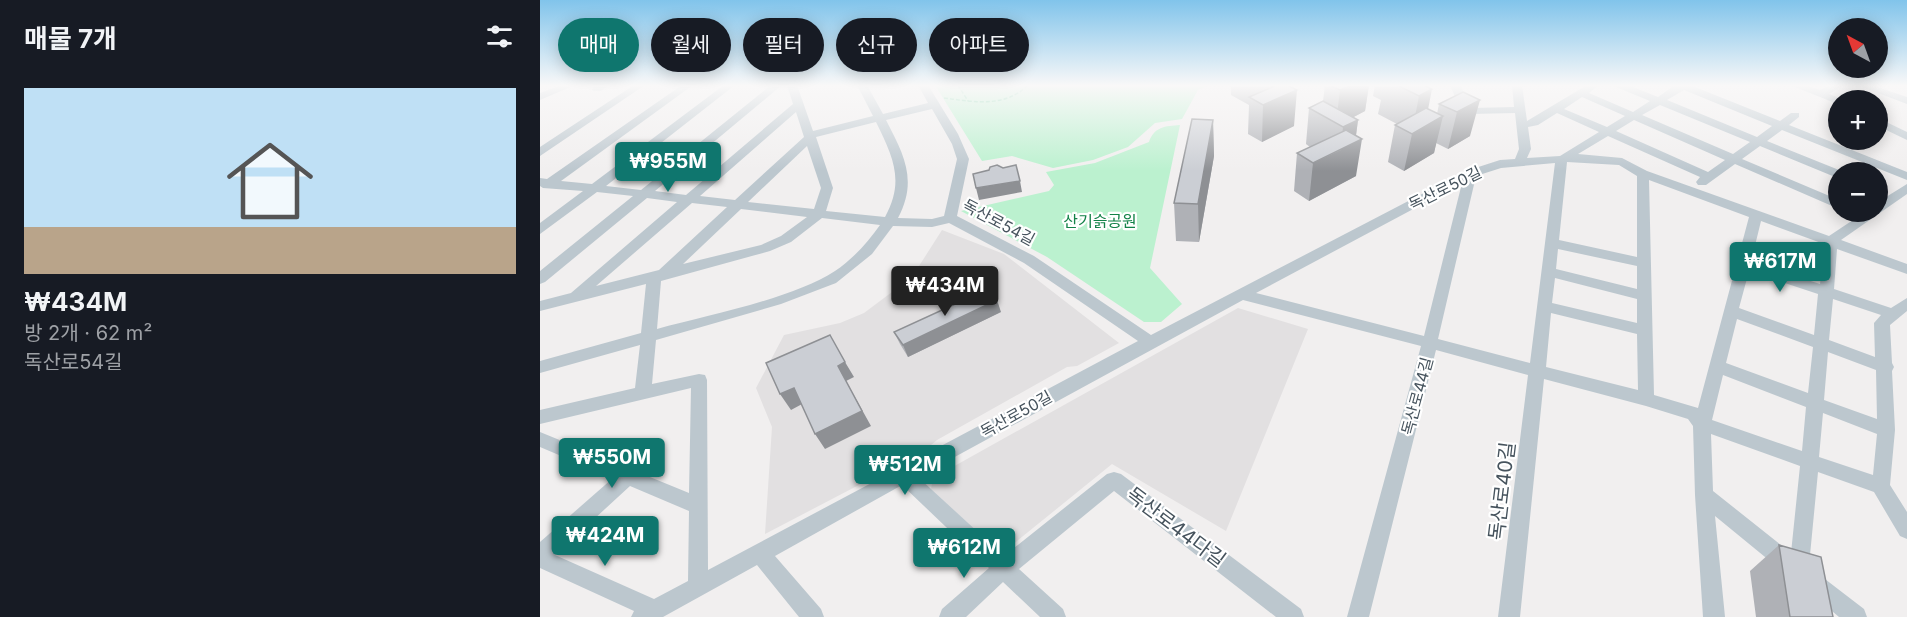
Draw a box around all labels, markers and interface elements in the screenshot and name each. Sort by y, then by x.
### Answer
chip: 매매 [558,18,639,72]
chip: 월세 [651,18,731,72]
chip: 필터 [743,18,824,72]
chip: 신규 [836,18,917,72]
chip: 아파트 [929,18,1029,72]
north arrow [1828,18,1888,78]
map controls [1828,18,1888,222]
icon: filters [483,20,516,53]
text: 매물 7개 [24,23,117,54]
button: + [1828,90,1888,150]
icon: home [216,127,324,235]
pin: ₩955M [626,142,710,193]
text: ₩955M [629,149,707,173]
street label: 독산로50길 [1405,162,1485,214]
button: − [1828,162,1888,222]
street label: 독산로54길 [959,195,1039,249]
park label: 산기슭공원 [1063,211,1137,231]
pin: ₩617M [1738,242,1822,293]
text: ₩617M [1744,249,1816,273]
pin: ₩434M [903,266,987,317]
text: ₩434M [905,273,985,297]
text: ₩434M [24,286,127,317]
text: 방 2개 · 62 m² [24,321,152,345]
text: 독산로54길 [24,350,123,374]
street label: 독산로44길 [1397,355,1437,437]
street label: 독산로50길 [977,386,1055,442]
pin: ₩550M [570,438,654,489]
street label: 독산로40길 [1484,440,1520,542]
text: ₩550M [573,445,651,469]
pin: ₩512M [863,445,947,496]
text: ₩512M [868,452,942,476]
street label: 독산로44다길 [1122,482,1230,572]
pin: ₩424M [563,516,647,567]
text: ₩424M [566,523,644,547]
pin: ₩612M [922,528,1006,579]
text: ₩612M [927,535,1001,559]

